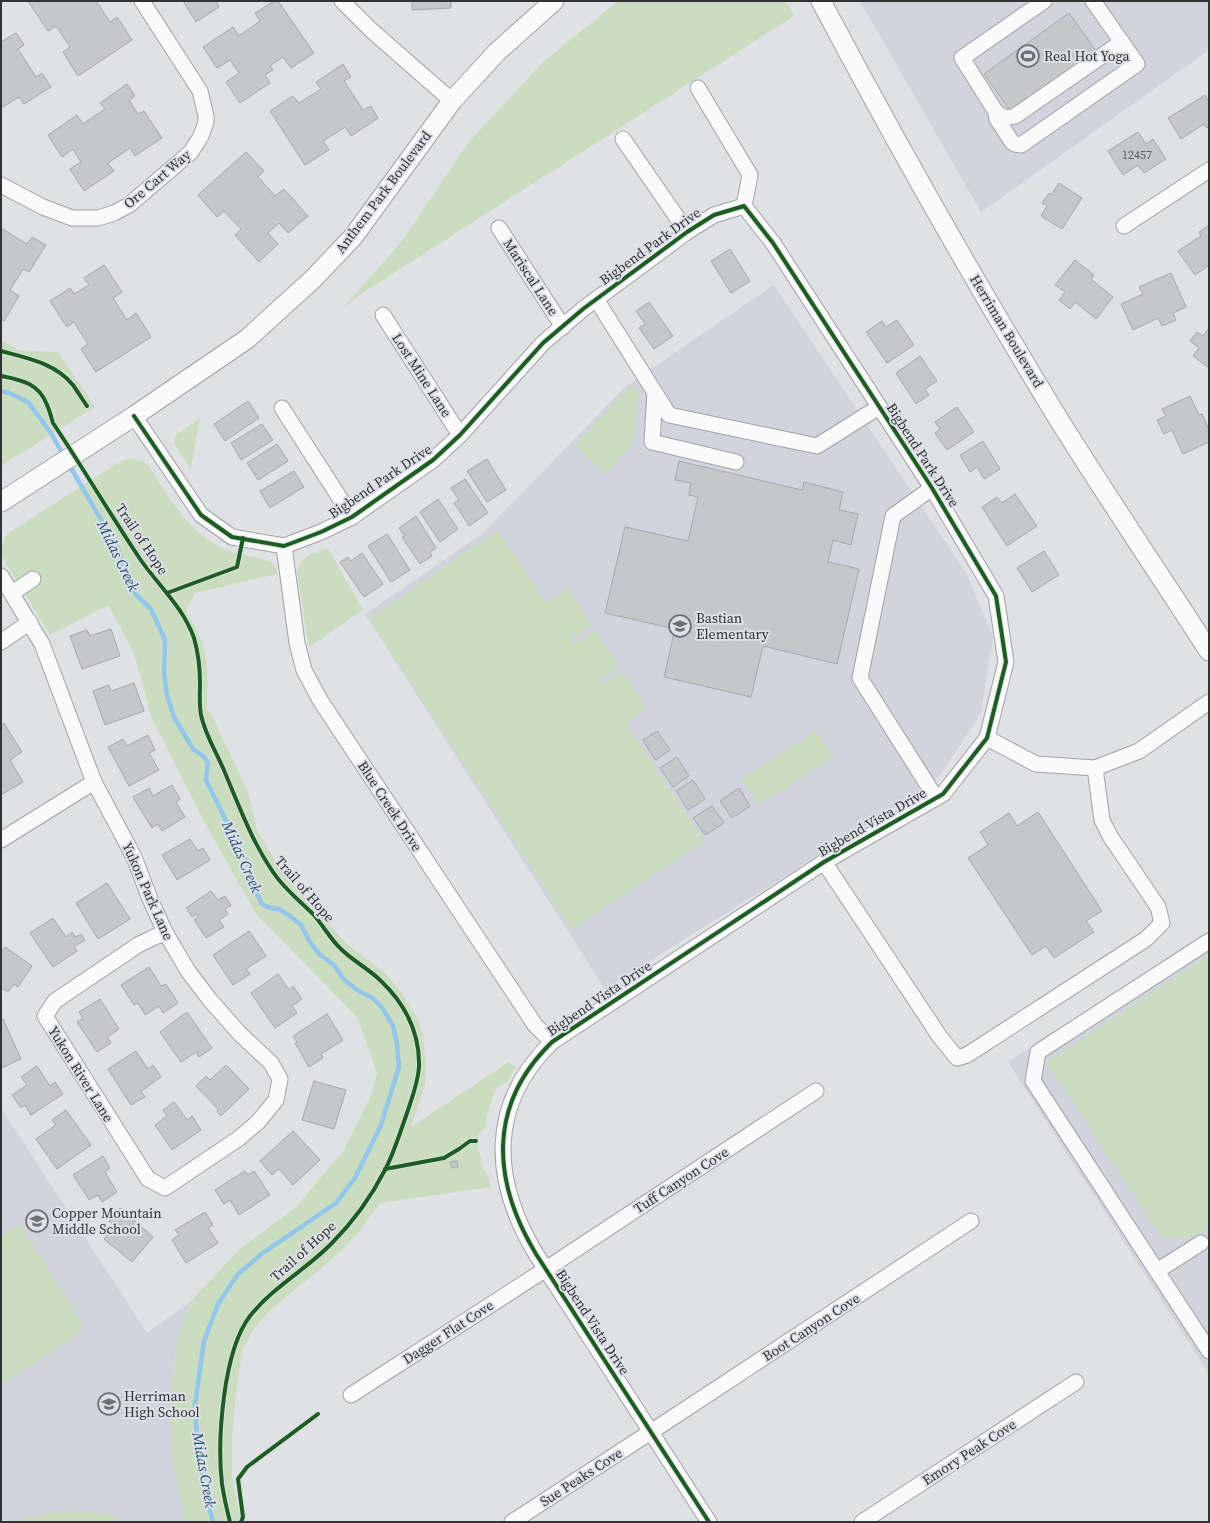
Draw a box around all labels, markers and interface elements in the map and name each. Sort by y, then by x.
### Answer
sports icon: Real Hot Yoga [1015,43,1041,69]
place label: Real Hot Yoga [1044,46,1130,66]
street label: Anthem Park Boulevard [330,126,436,258]
street label: Ore Cart Way [119,144,196,213]
house number: 12457 [1122,147,1152,163]
street label: Bigbend Park Drive [595,202,705,290]
street label: Mariscal Lane [499,235,563,319]
street label: Herriman Boulevard [965,271,1049,391]
street label: Lost Mine Lane [387,329,457,421]
street label: Bigbend Park Drive [882,399,964,511]
street label: Bigbend Park Drive [324,439,436,523]
street label: Trail of Hope [111,499,173,579]
water label: Midas Creek [92,516,145,596]
place label: Bastian Elementary [696,608,770,644]
school or university icon: Bastian Elementary [667,613,693,639]
street label: Blue Creek Drive [353,757,427,855]
street label: Bigbend Vista Drive [814,783,930,861]
water label: Midas Creek [217,817,268,897]
street label: Yukon Park Lane [117,839,179,943]
street label: Trail of Hope [271,851,339,927]
street label: Bigbend Vista Drive [543,955,655,1041]
street label: Yukon River Lane [43,1022,119,1126]
street label: Tuff Canyon Cove [630,1142,732,1218]
place label: Copper Mountain Middle School [52,1203,162,1239]
school or university icon: Copper Mountain Middle School [24,1208,50,1234]
street label: Trail of Hope [266,1216,340,1286]
street label: Bigbend Vista Drive [551,1265,635,1379]
street label: Boot Canyon Cove [758,1288,864,1366]
street label: Dagger Flat Cove [399,1295,497,1369]
place label: Herriman High School [124,1386,200,1422]
school or university icon: Herriman High School [96,1391,122,1417]
street label: Emory Peak Cove [918,1414,1020,1490]
water label: Midas Creek [187,1429,222,1510]
street label: Sue Peaks Cove [536,1443,626,1511]

